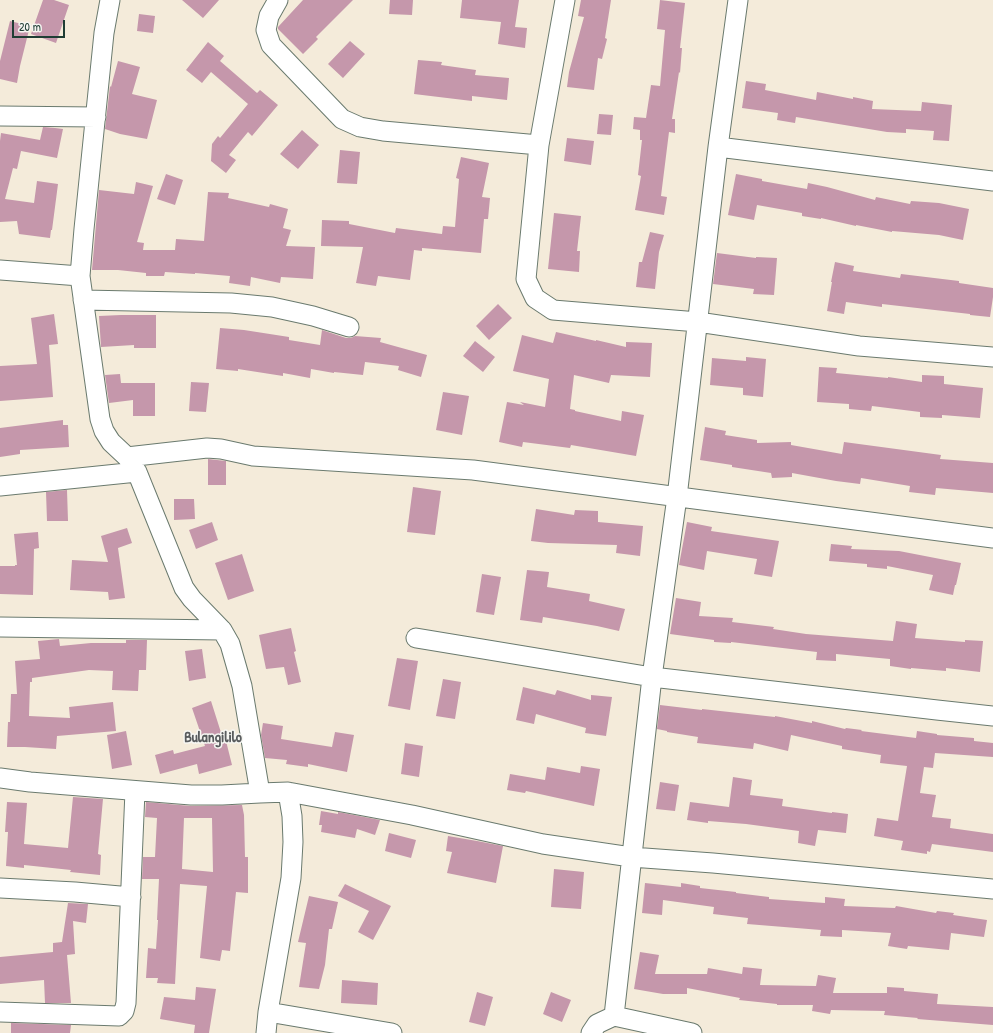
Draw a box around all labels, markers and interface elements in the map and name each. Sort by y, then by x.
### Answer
scale bar [14,12,67,38]
text: 20 m [19,18,41,35]
district label: Bulangililo [184,729,242,747]

